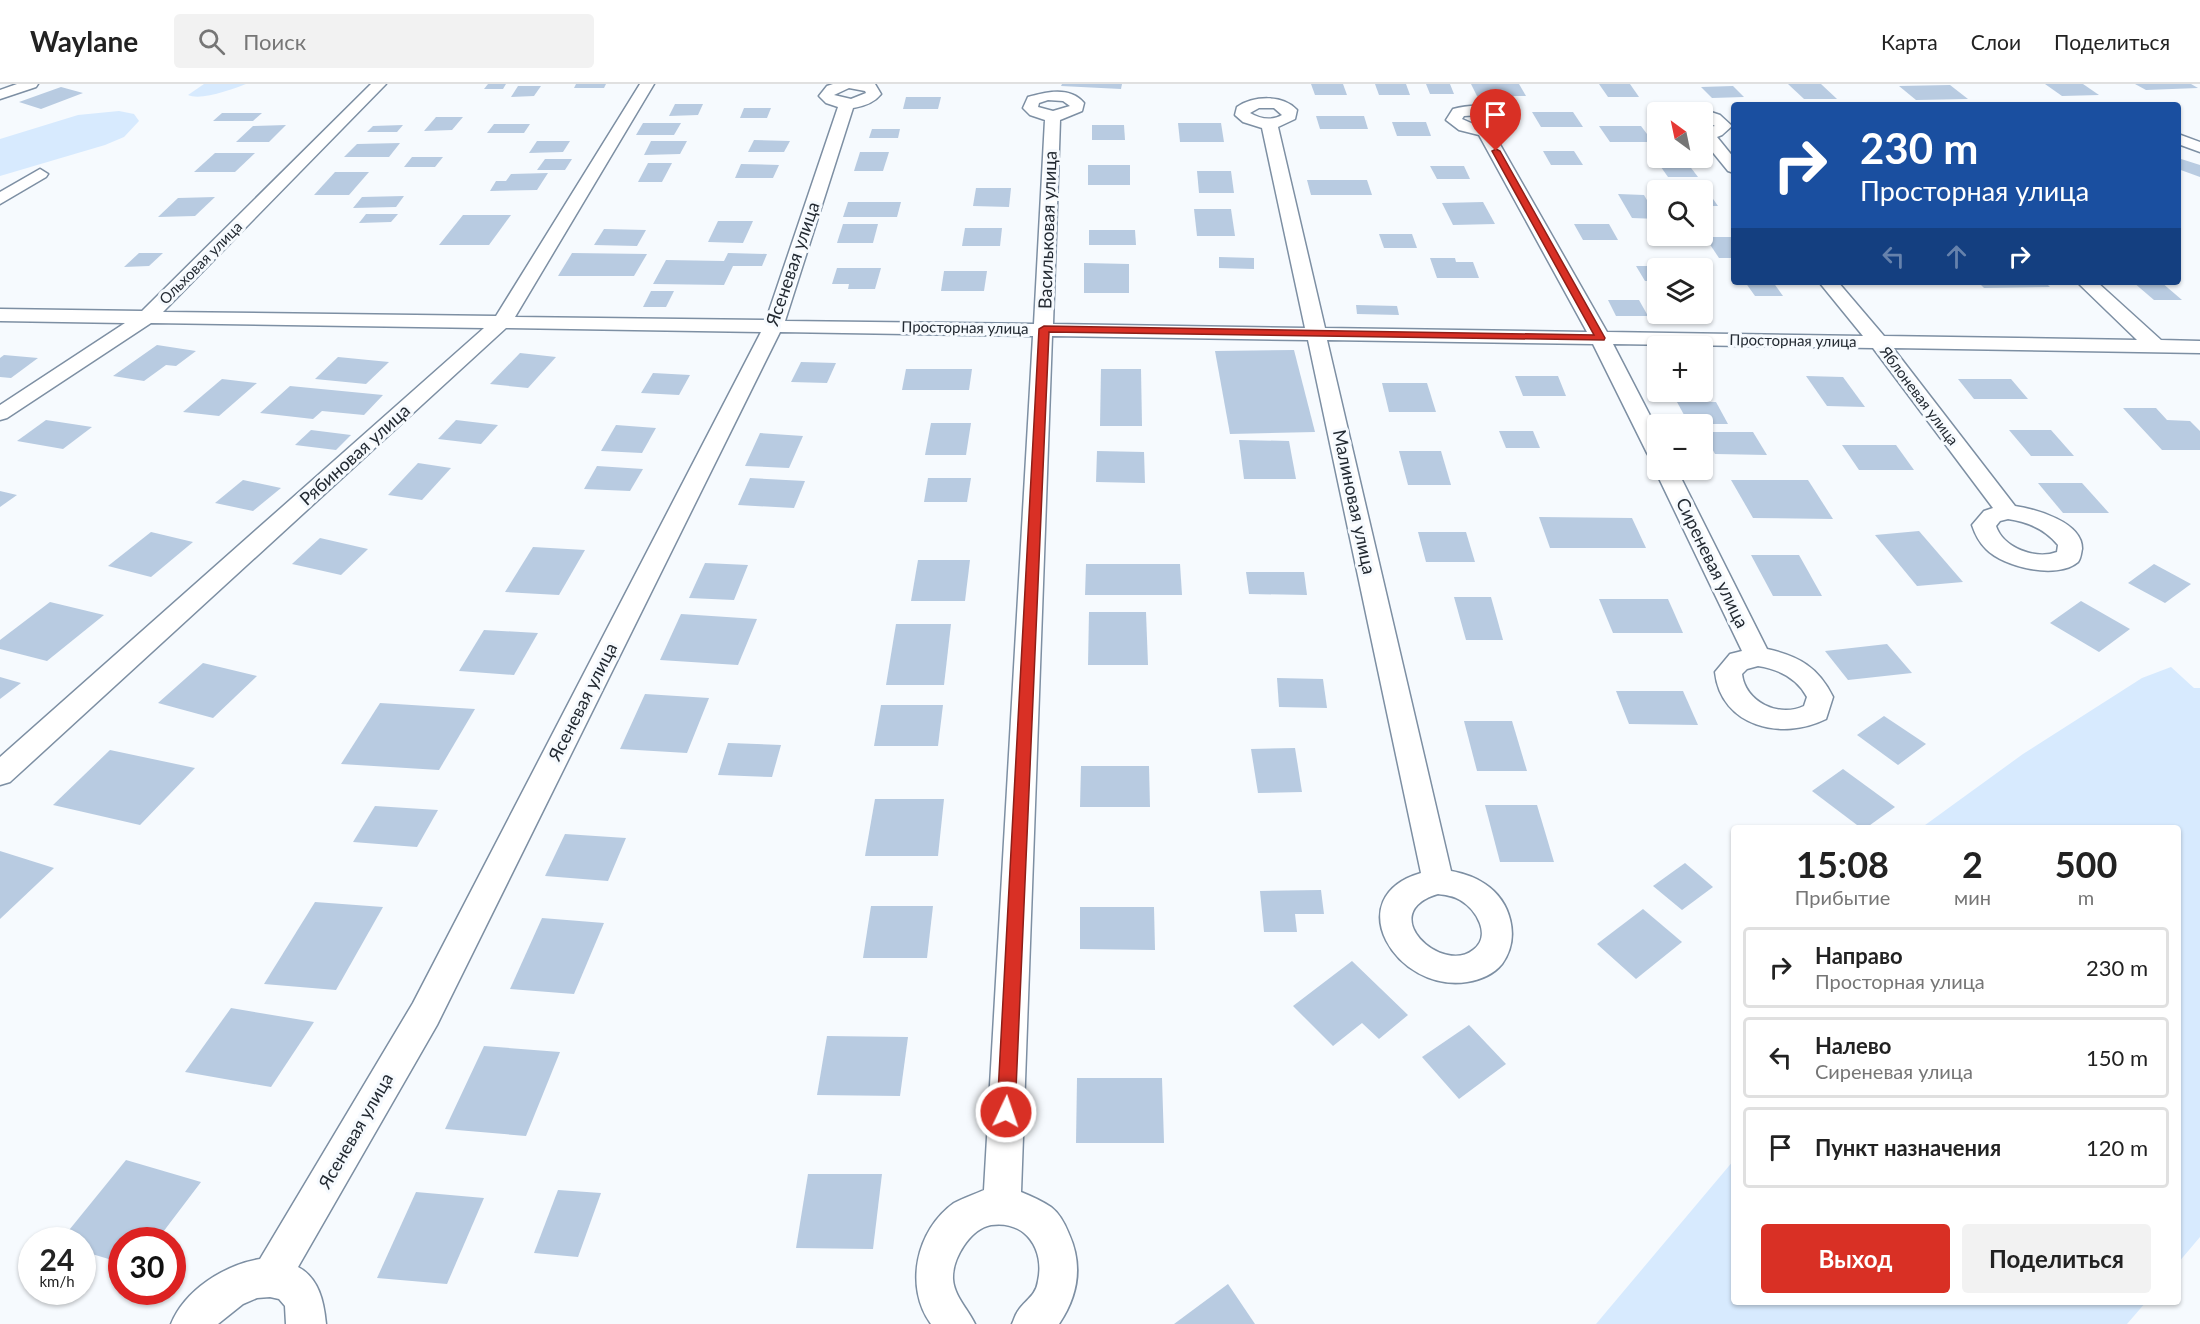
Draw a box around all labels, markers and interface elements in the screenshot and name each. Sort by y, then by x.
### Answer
search box [174,14,594,68]
text: Waylane [30,24,138,58]
icon: search [195,25,228,58]
text: Поиск [243,28,306,55]
text: Карта [1881,29,1938,54]
text: Слои [1971,29,2021,54]
text: Поделиться [2054,29,2170,54]
pin [1470,89,1521,151]
icon: arrive [1479,98,1512,131]
north arrow [1647,102,1713,168]
map controls [1647,102,1713,480]
text: 230 m [1860,123,1978,173]
icon: right [1761,126,1839,204]
street label: Васильковая улица [1033,151,1061,309]
text: Просторная улица [1860,174,2089,207]
button: search [1647,180,1713,246]
street label: Ясеневая улица [760,199,824,330]
street label: Ольховая улица [155,217,246,308]
icon: left [1877,240,1910,273]
icon: ahead [1940,240,1973,273]
icon: right [2003,240,2036,273]
button: layers [1647,258,1713,324]
street label: Просторная улица [901,317,1029,337]
street label: Просторная улица [1729,330,1857,350]
button: + [1647,336,1713,402]
street label: Яблоневая улица [1876,342,1963,448]
street label: Рябиновая улица [295,399,414,510]
button: − [1647,414,1713,480]
street label: Малиновая улица [1329,428,1381,576]
street label: Сиреневая улица [1672,494,1754,631]
street label: Ясеневая улица [542,639,621,765]
text: 15:08 [1796,842,1889,886]
text: 2 [1962,842,1983,886]
text: 500 [2055,842,2117,886]
text: Прибытие [1795,885,1890,909]
text: мин [1954,885,1991,909]
text: m [2078,885,2094,909]
text: Направо [1815,942,1903,969]
icon: right [1764,951,1797,984]
text: 230 m [2086,954,2148,981]
text: Просторная улица [1815,969,1985,993]
text: Налево [1815,1032,1891,1059]
icon: left [1764,1041,1797,1074]
text: 150 m [2086,1044,2148,1071]
text: Сиреневая улица [1815,1059,1973,1083]
street label: Ясеневая улица [313,1069,397,1193]
position arrow [974,1080,1038,1144]
icon: arrive [1764,1131,1797,1164]
text: Пункт назначения [1815,1134,2001,1161]
text: 120 m [2086,1134,2148,1161]
button: Выход [1761,1224,1950,1293]
button: Поделиться [1962,1224,2151,1293]
speed limit sign: 30 [108,1227,186,1305]
text: 24 [40,1241,74,1277]
text: km/h [39,1272,75,1290]

